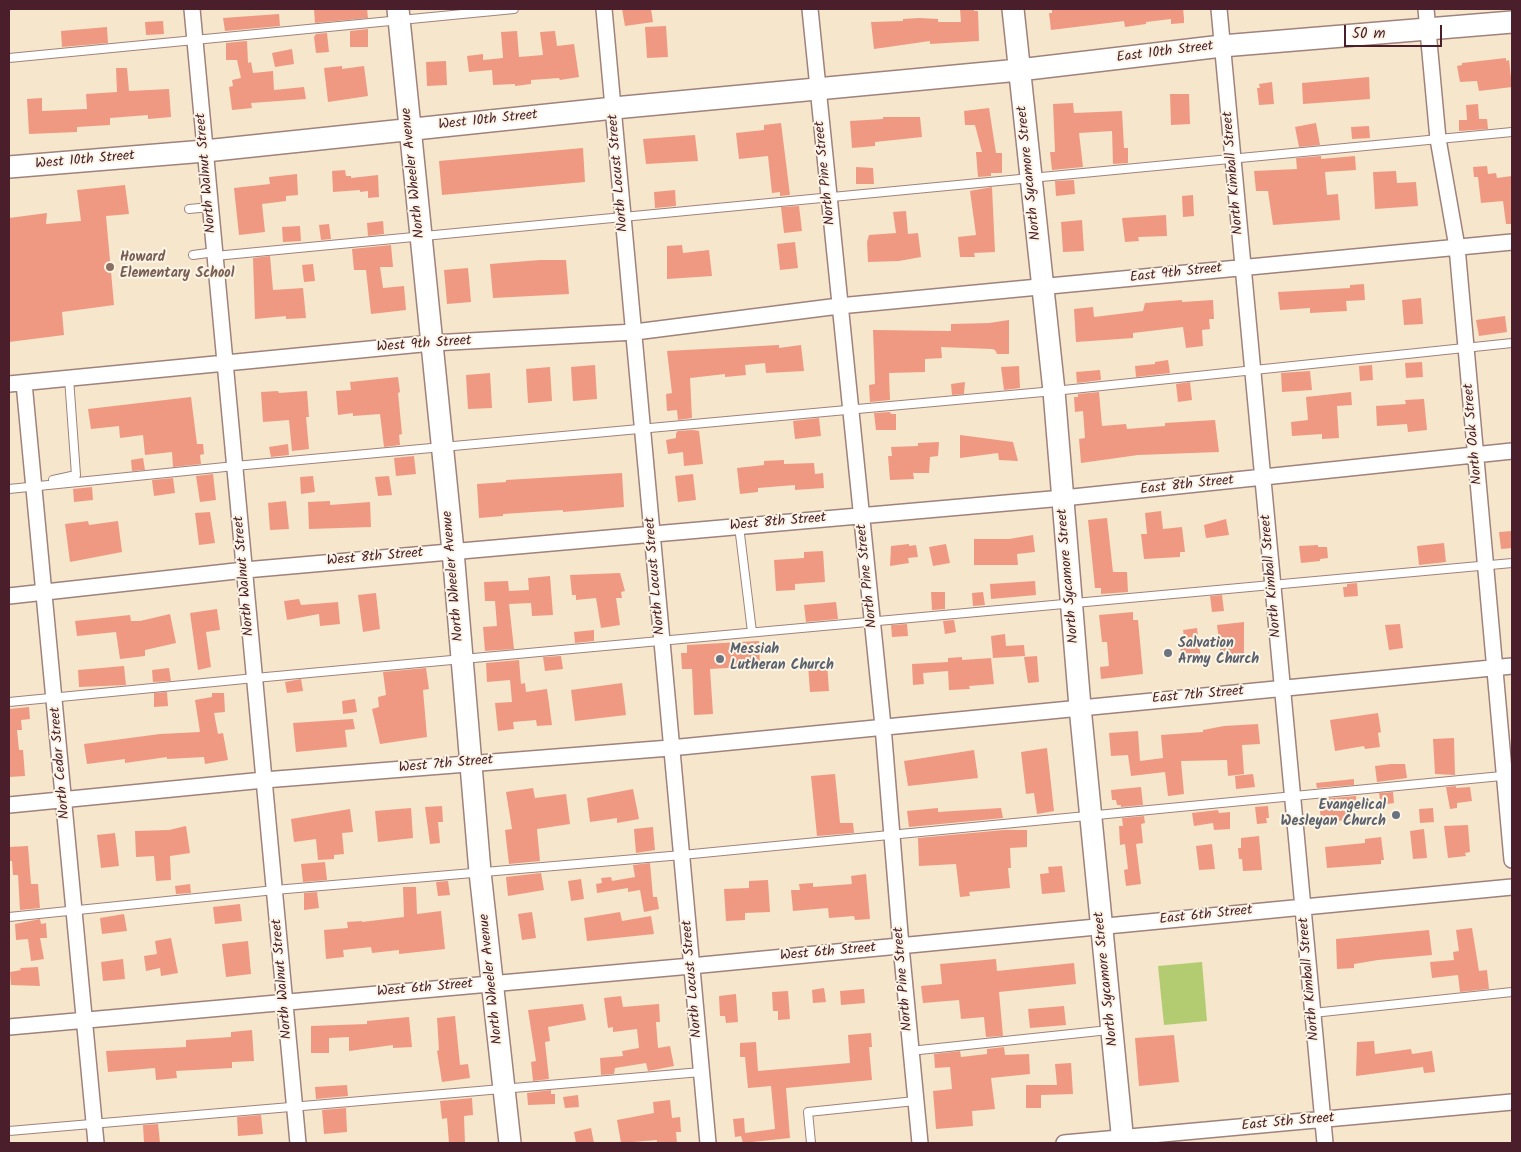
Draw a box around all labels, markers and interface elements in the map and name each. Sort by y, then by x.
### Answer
scale bar [1346,15,1444,47]
text: 50 m [1352,22,1386,46]
street label: East 10th Street [1116,39,1214,67]
street label: North Sycamore Street [1015,105,1045,241]
street label: North Wheeler Avenue [399,107,429,239]
street label: West 10th Street [438,107,538,135]
street label: North Kimball Street [1220,111,1248,235]
street label: North Walnut Street [193,112,221,234]
street label: North Locust Street [605,113,633,233]
street label: North Pine Street [812,120,840,226]
street label: West 10th Street [35,148,135,174]
place label: Howard Elementary School [120,251,234,284]
marker: Howard Elementary School [104,261,116,273]
street label: East 9th Street [1129,261,1223,287]
street label: West 9th Street [376,333,472,357]
street label: North Oak Street [1461,383,1487,485]
street label: East 8th Street [1139,473,1235,499]
street label: North Sycamore Street [1055,508,1083,644]
street label: North Wheeler Avenue [440,510,468,642]
street label: West 8th Street [729,510,827,536]
street label: North Kimball Street [1258,514,1286,638]
street label: North Walnut Street [231,515,259,637]
street label: North Locust Street [642,516,670,636]
street label: North Pine Street [854,523,882,629]
street label: West 8th Street [326,545,424,571]
place label: Salvation Army Church [1178,637,1259,670]
place label: Messiah Lutheran Church [730,643,834,676]
marker: Salvation Army Church [1162,647,1174,659]
marker: Messiah Lutheran Church [714,653,726,665]
street label: East 7th Street [1151,684,1245,708]
street label: North Cedar Street [48,706,74,820]
street label: West 7th Street [398,753,494,777]
place label: Evangelical Wesleyan Church [1280,799,1386,832]
marker: Evangelical Wesleyan Church [1390,809,1402,821]
street label: East 6th Street [1159,903,1253,929]
street label: North Sycamore Street [1092,911,1122,1047]
street label: North Wheeler Avenue [477,913,507,1045]
street label: North Kimball Street [1296,917,1324,1041]
street label: North Walnut Street [269,918,297,1040]
street label: North Locust Street [679,919,707,1039]
street label: North Pine Street [891,926,917,1032]
street label: West 6th Street [779,940,877,966]
street label: West 6th Street [376,976,474,1002]
street label: East 5th Street [1241,1111,1335,1135]

